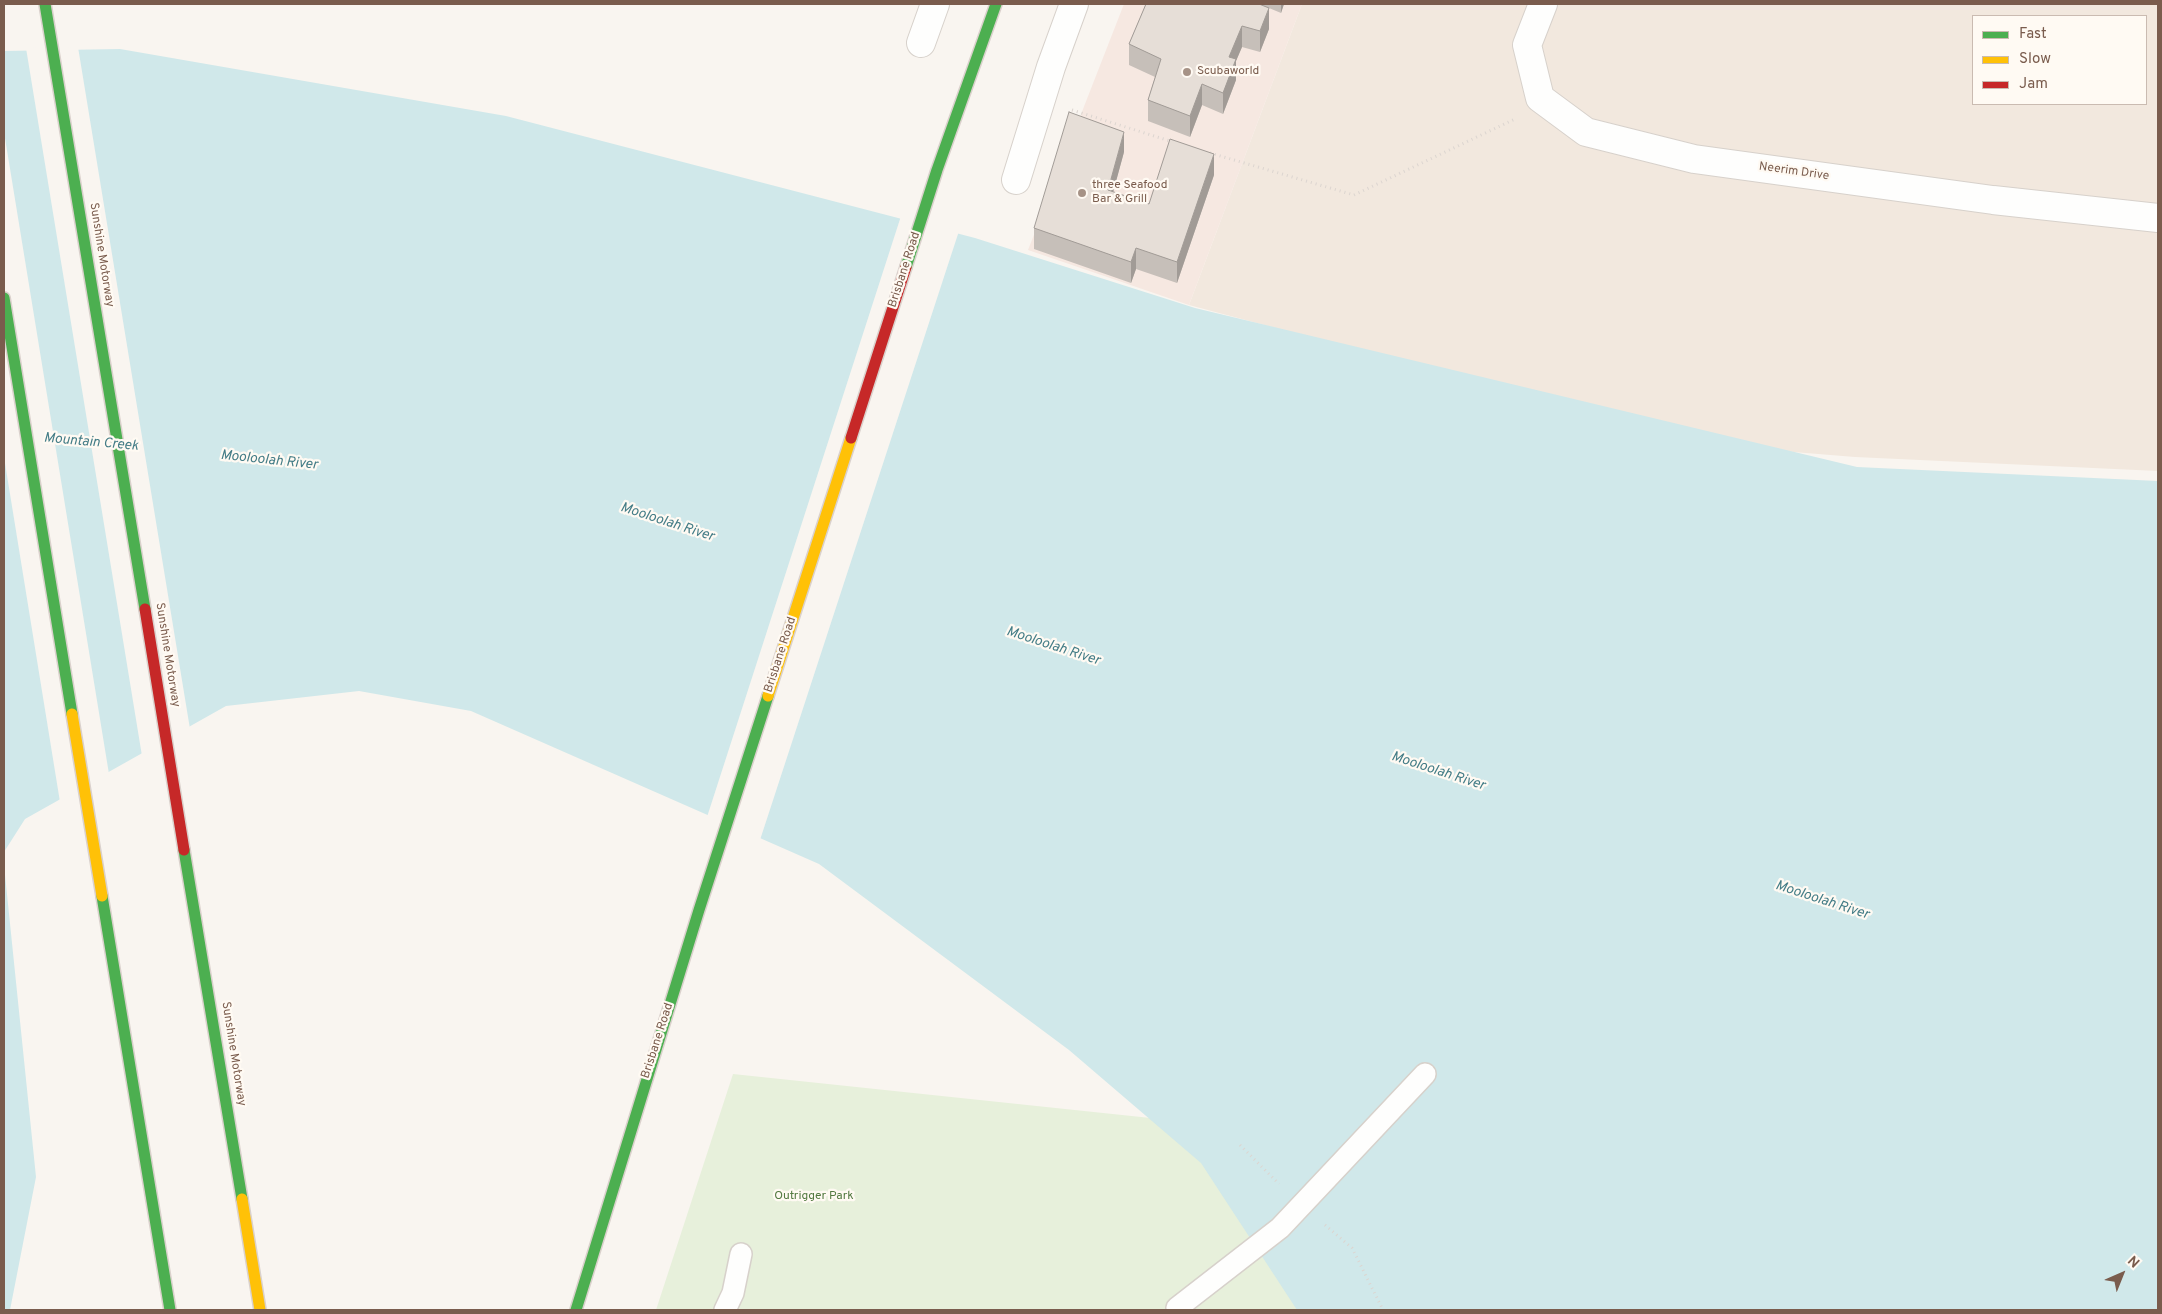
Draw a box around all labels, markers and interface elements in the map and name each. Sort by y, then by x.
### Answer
legend [1972,15,2147,105]
text: Fast [2019,25,2047,44]
text: Slow [2019,50,2051,69]
place label: Scubaworld [1197,65,1259,79]
marker: Scubaworld [1181,66,1193,78]
text: Jam [2019,75,2048,94]
street label: Neerim Drive [1758,160,1830,184]
place label: three Seafood Bar & Grill [1092,179,1167,207]
marker: three Seafood Bar & Grill [1076,187,1088,199]
street label: Sunshine Motorway [86,202,116,308]
street label: Brisbane Road [886,230,924,310]
water label: Mountain Creek [43,431,139,455]
water label: Mooloolah River [220,448,318,474]
water label: Mooloolah River [618,500,716,546]
street label: Sunshine Motorway [152,602,182,708]
street label: Brisbane Road [762,615,800,695]
water label: Mooloolah River [1004,624,1102,670]
water label: Mooloolah River [1389,749,1487,795]
water label: Mooloolah River [1773,878,1871,924]
street label: Sunshine Motorway [218,1001,248,1107]
street label: Brisbane Road [639,1001,677,1081]
park label: Outrigger Park [774,1190,854,1204]
north arrow [2097,1249,2147,1299]
text: N [2123,1253,2142,1272]

